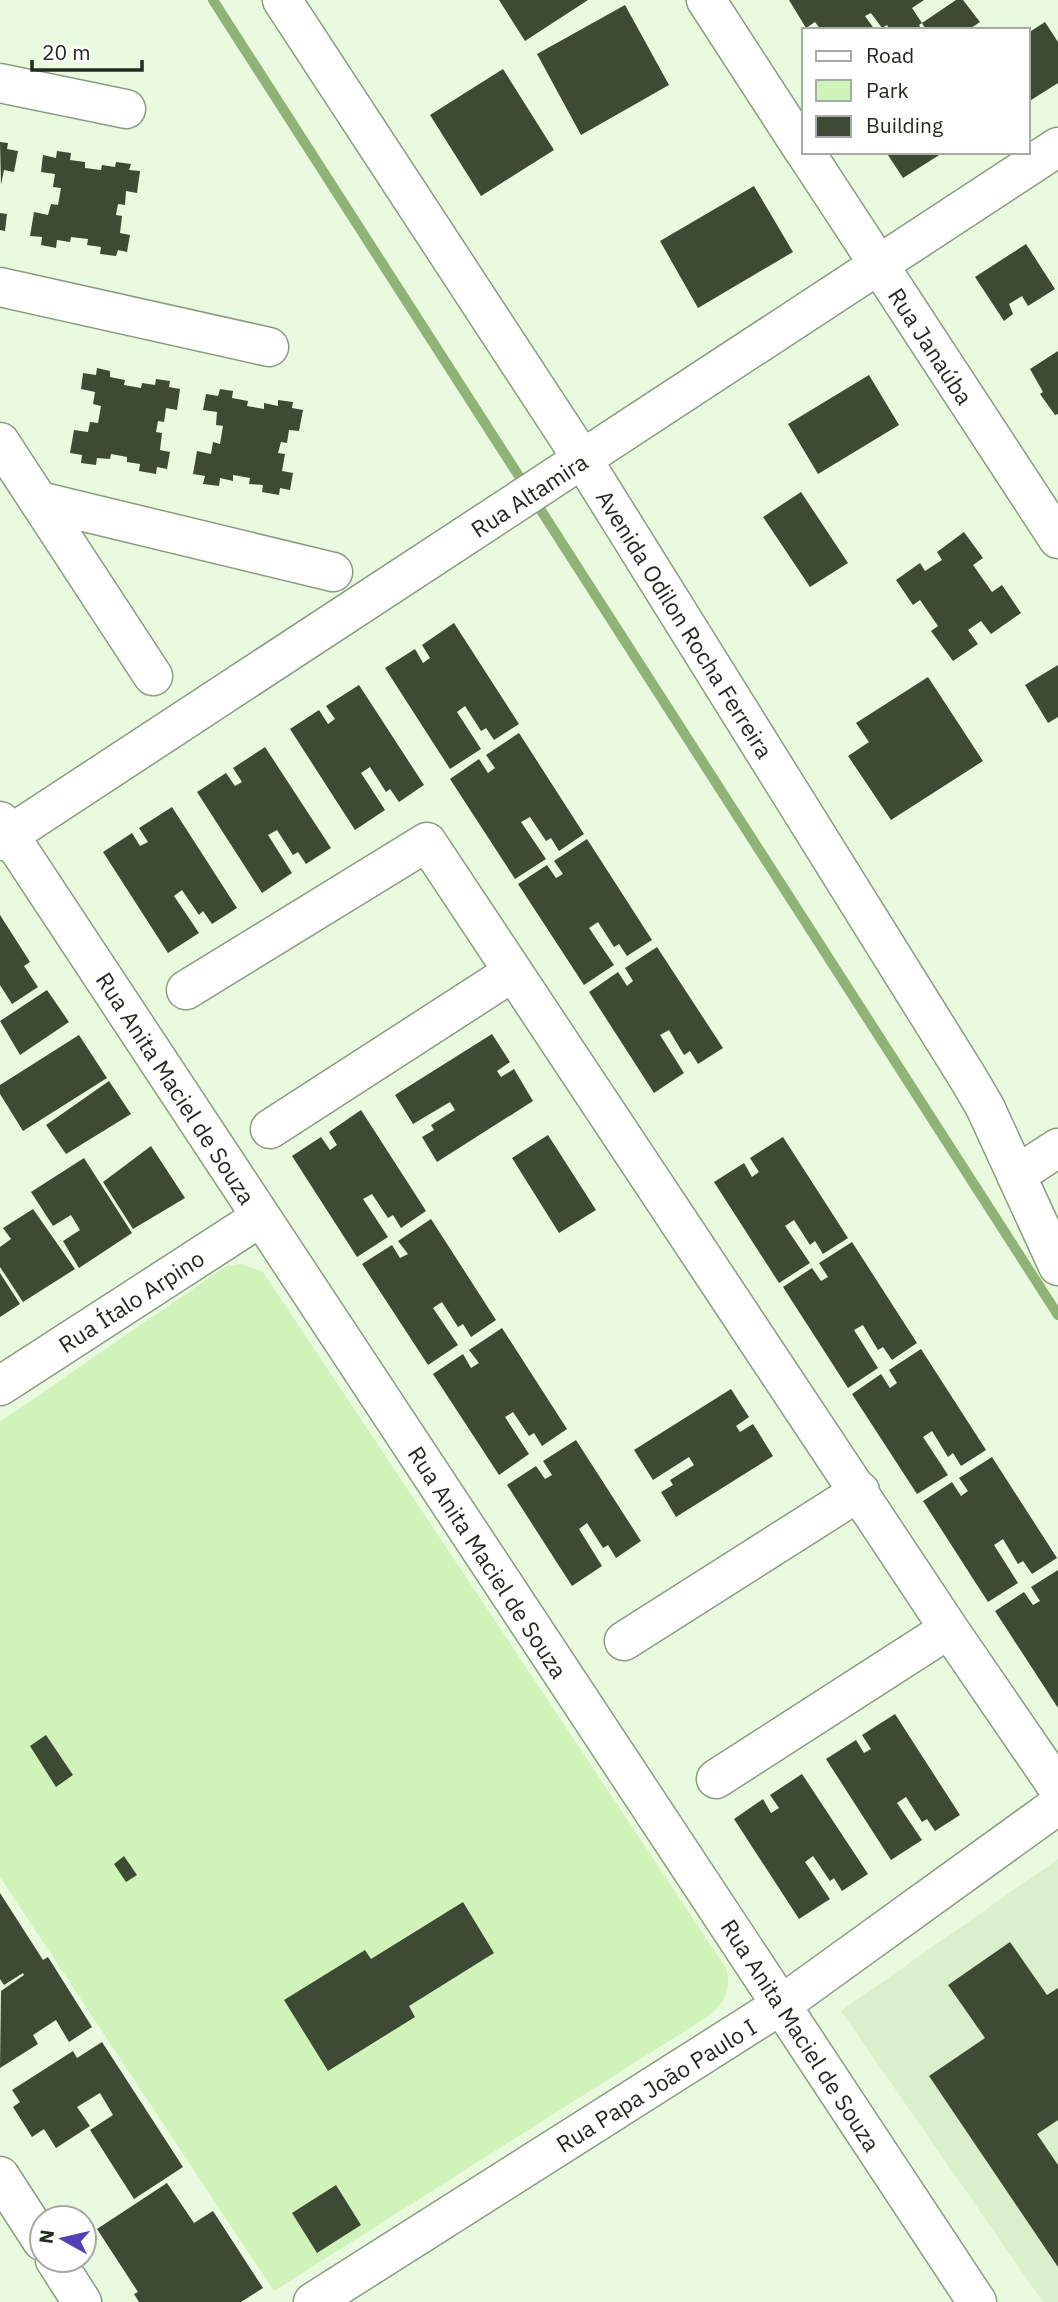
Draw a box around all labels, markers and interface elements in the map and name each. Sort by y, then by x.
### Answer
scale bar [32,28,142,72]
legend [802,28,1030,154]
text: 20 m [42,38,91,66]
text: Road [866,41,914,69]
text: Park [866,76,909,104]
text: Building [866,111,943,139]
street label: Rua Janaúba [882,282,980,410]
street label: Rua Altamira [465,446,593,544]
street label: Avenida Odilon Rocha Ferreira [590,484,780,764]
street label: Rua Anita Maciel de Souza [90,966,262,1210]
street label: Rua Ítalo Arpino [52,1243,210,1359]
street label: Rua Anita Maciel de Souza [402,1440,574,1684]
street label: Rua Anita Maciel de Souza [715,1913,887,2157]
street label: Rua Papa João Paulo I [550,2011,762,2159]
north arrow [28,2204,98,2274]
text: N [33,2228,59,2245]

